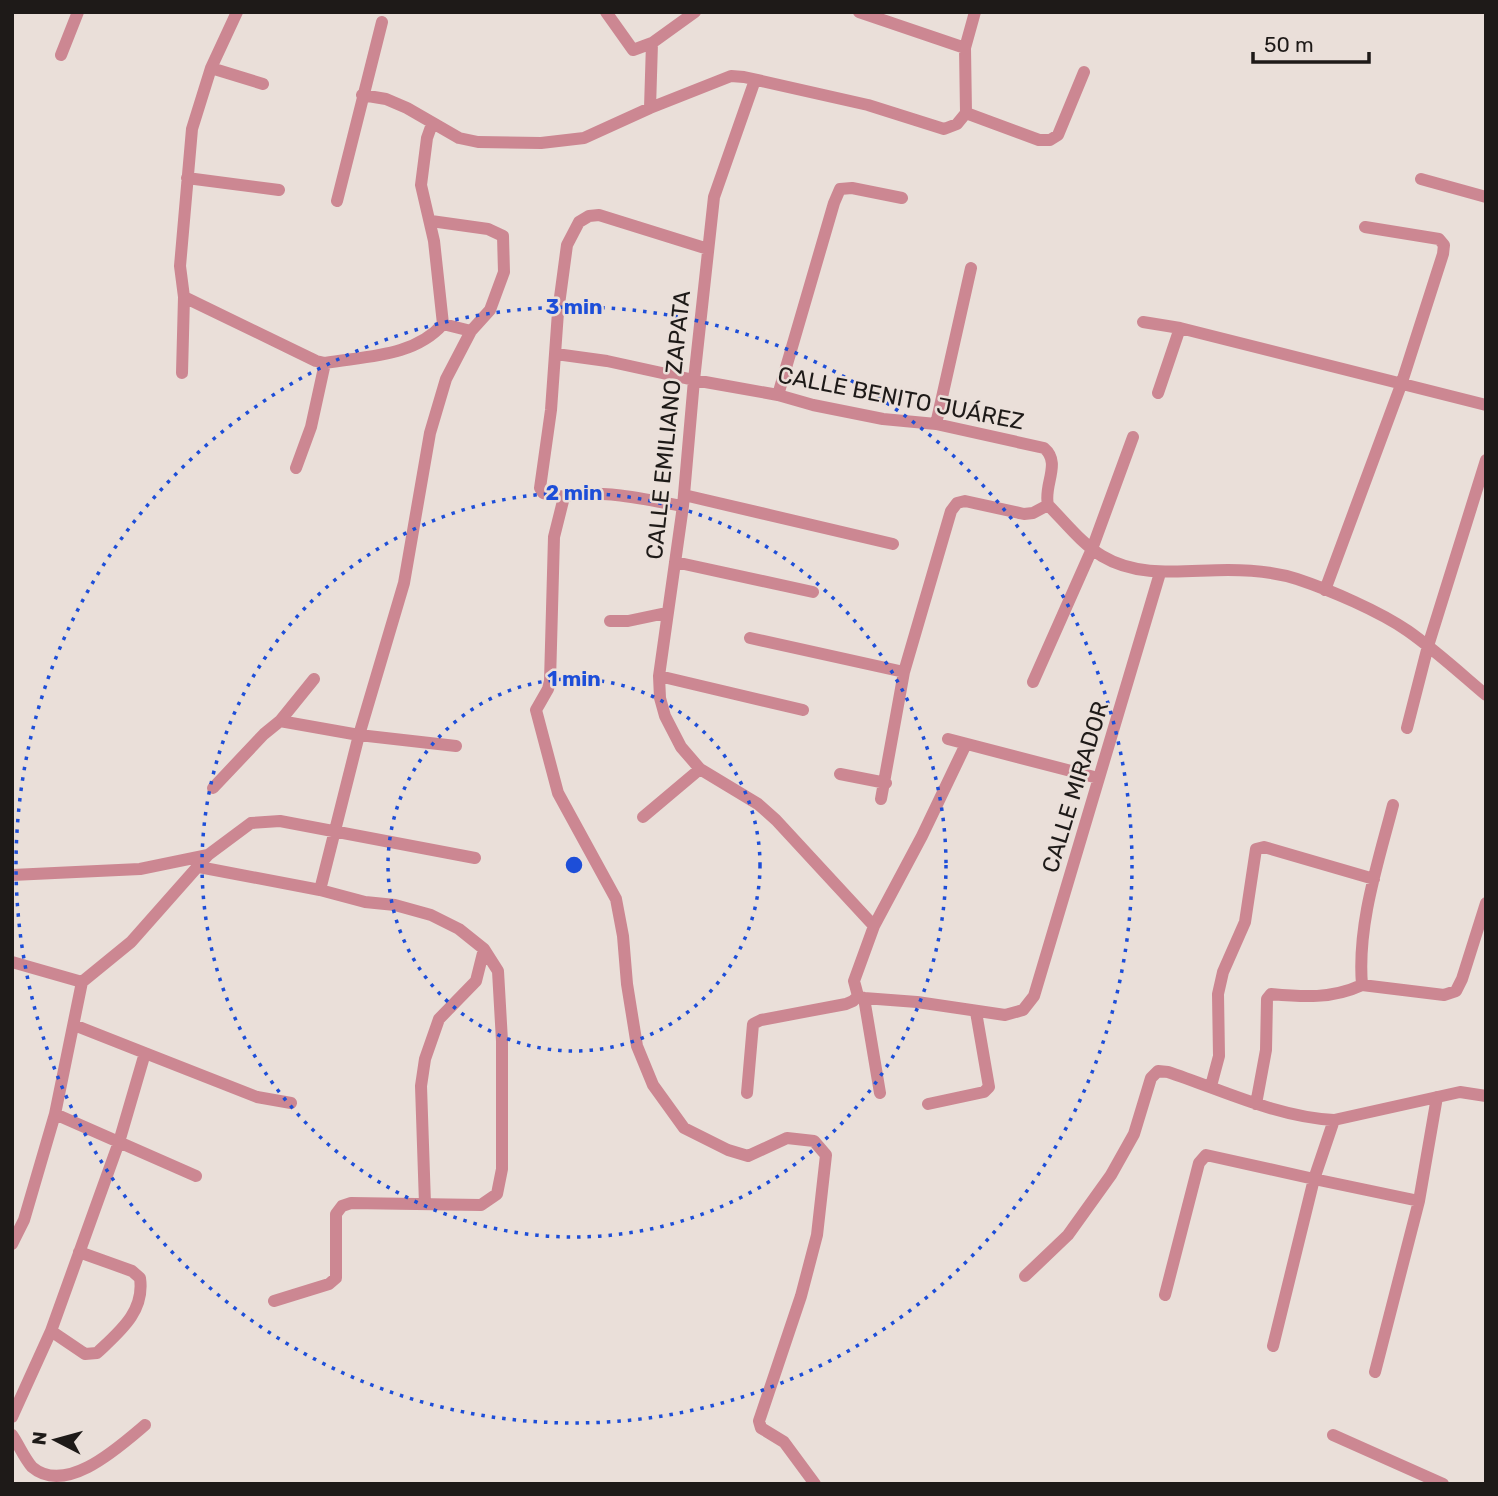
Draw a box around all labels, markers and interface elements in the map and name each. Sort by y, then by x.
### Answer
scale bar [1253,21,1368,65]
text: 50 m [1264,32,1314,57]
street label: CALLE EMILIANO ZAPATA [640,289,696,561]
text: 3 min [545,294,603,319]
street label: CALLE BENITO JUÁREZ [775,360,1027,436]
text: 2 min [546,480,602,505]
text: 1 min [547,666,601,691]
street label: CALLE MIRADOR [1036,698,1114,876]
centre of rings [562,853,586,877]
north arrow [21,1405,91,1475]
text: N [27,1430,52,1446]

